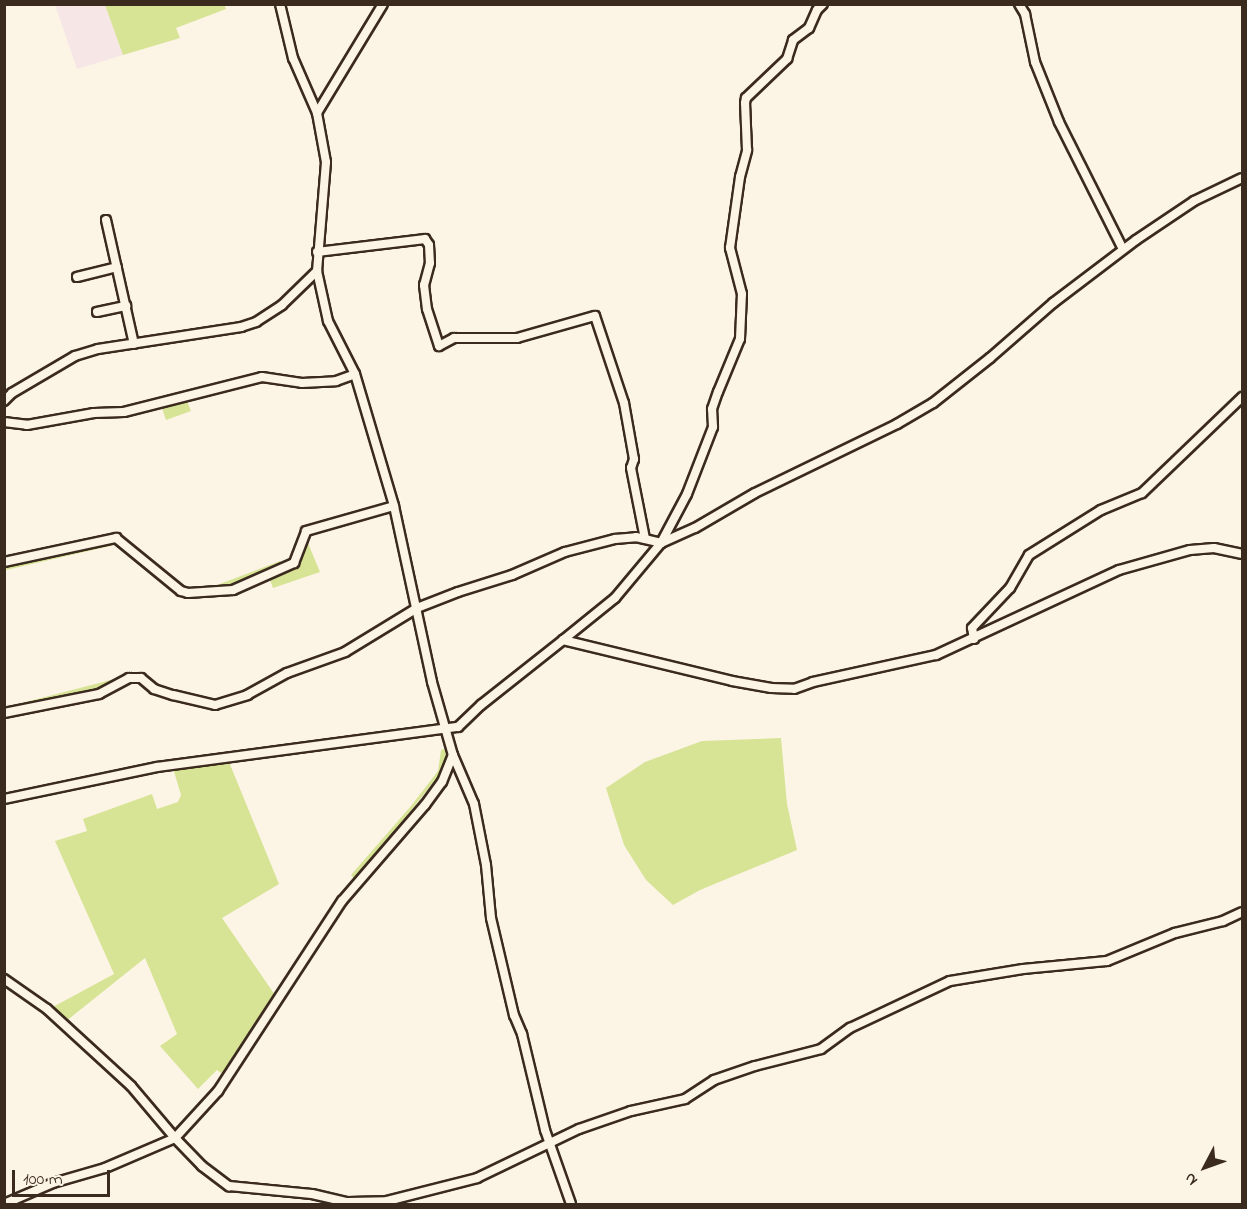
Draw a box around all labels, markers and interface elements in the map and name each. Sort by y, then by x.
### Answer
north arrow [1175,1137,1235,1197]
scale bar [15,1158,112,1196]
text: 100 m [23,1167,63,1193]
text: N [1179,1167,1204,1191]

